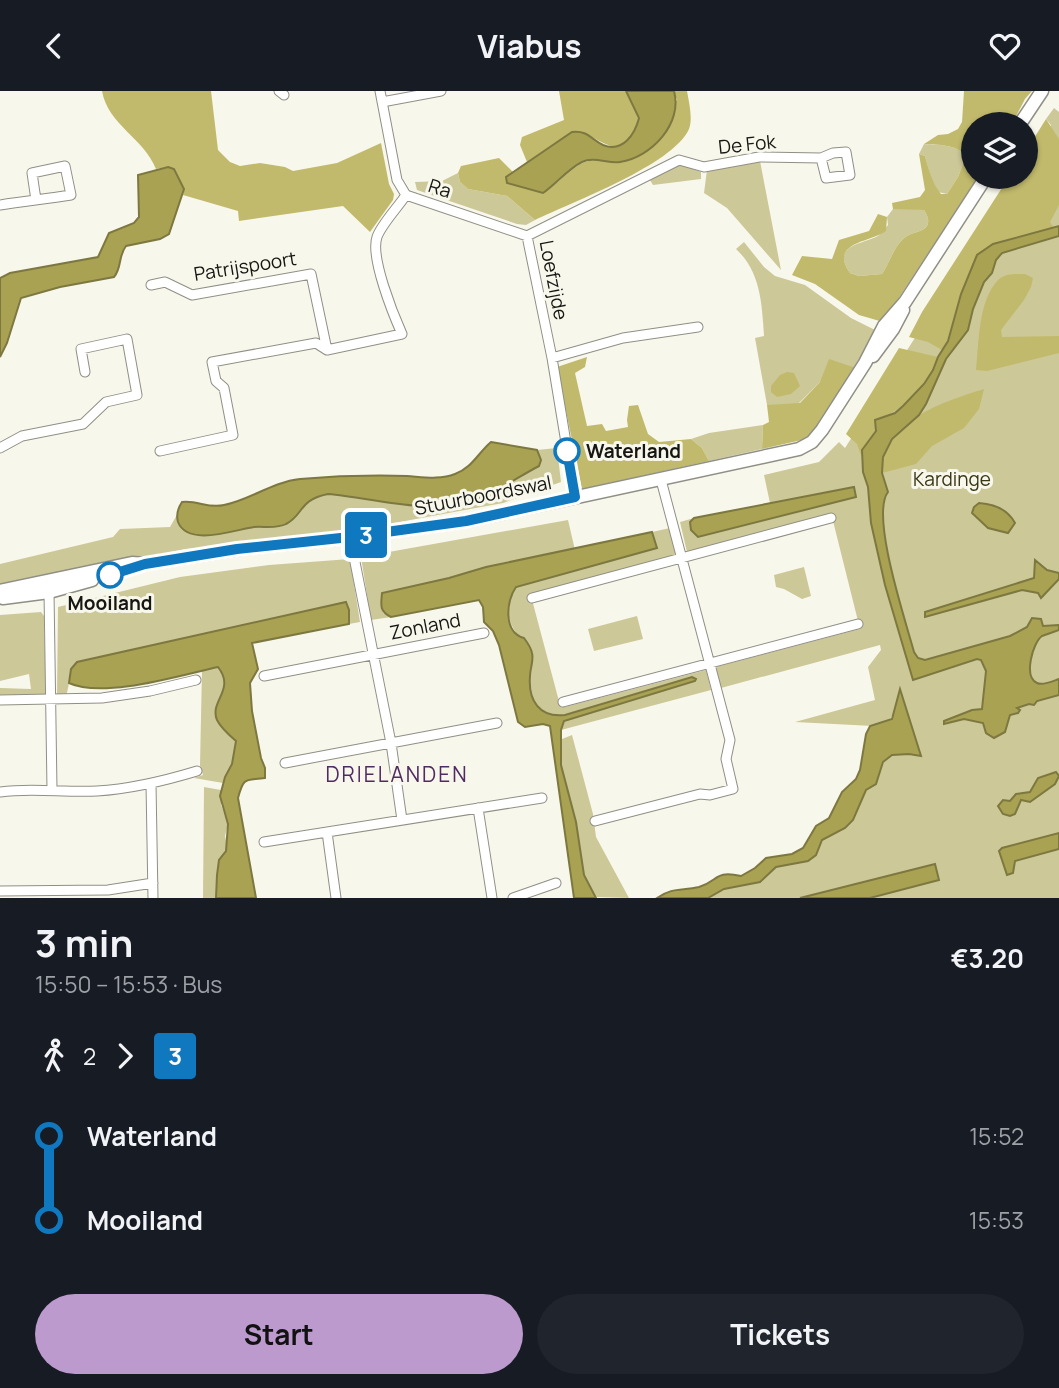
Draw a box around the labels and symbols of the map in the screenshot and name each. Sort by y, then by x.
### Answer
street label: De Fok [717,128,778,160]
street label: Ra [425,172,455,204]
street label: Loefzijde [534,238,574,322]
street label: Patrijspoort [192,245,298,287]
marker: Waterland [554,438,580,464]
place label: Waterland [586,438,681,464]
park label: Kardinge [913,466,991,492]
street label: Stuurboordswal [412,469,554,521]
line badge: 3 [343,512,389,558]
marker: Mooiland [97,562,123,588]
place label: Mooiland [68,590,152,616]
street label: Zonland [387,606,463,646]
district label: DRIELANDEN [325,760,469,788]

